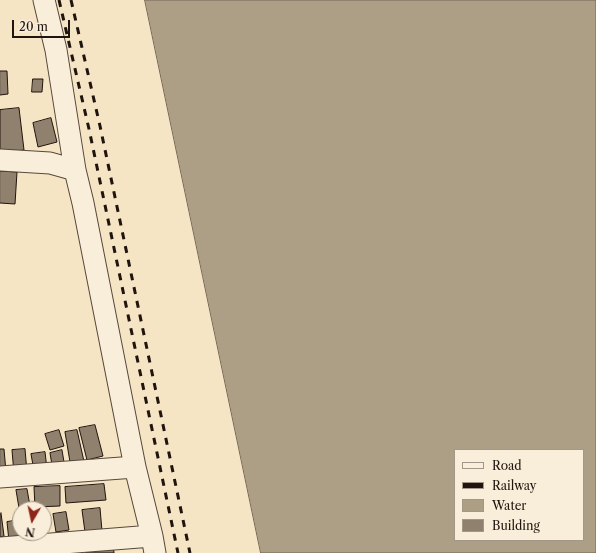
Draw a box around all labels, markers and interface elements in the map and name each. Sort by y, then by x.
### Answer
scale bar [14,12,72,38]
text: 20 m [19,19,48,34]
legend [454,449,584,541]
text: Road [492,458,522,473]
text: Railway [492,478,537,493]
text: Water [492,498,526,513]
north arrow [12,501,52,541]
text: Building [492,518,540,533]
text: N [24,524,36,540]

